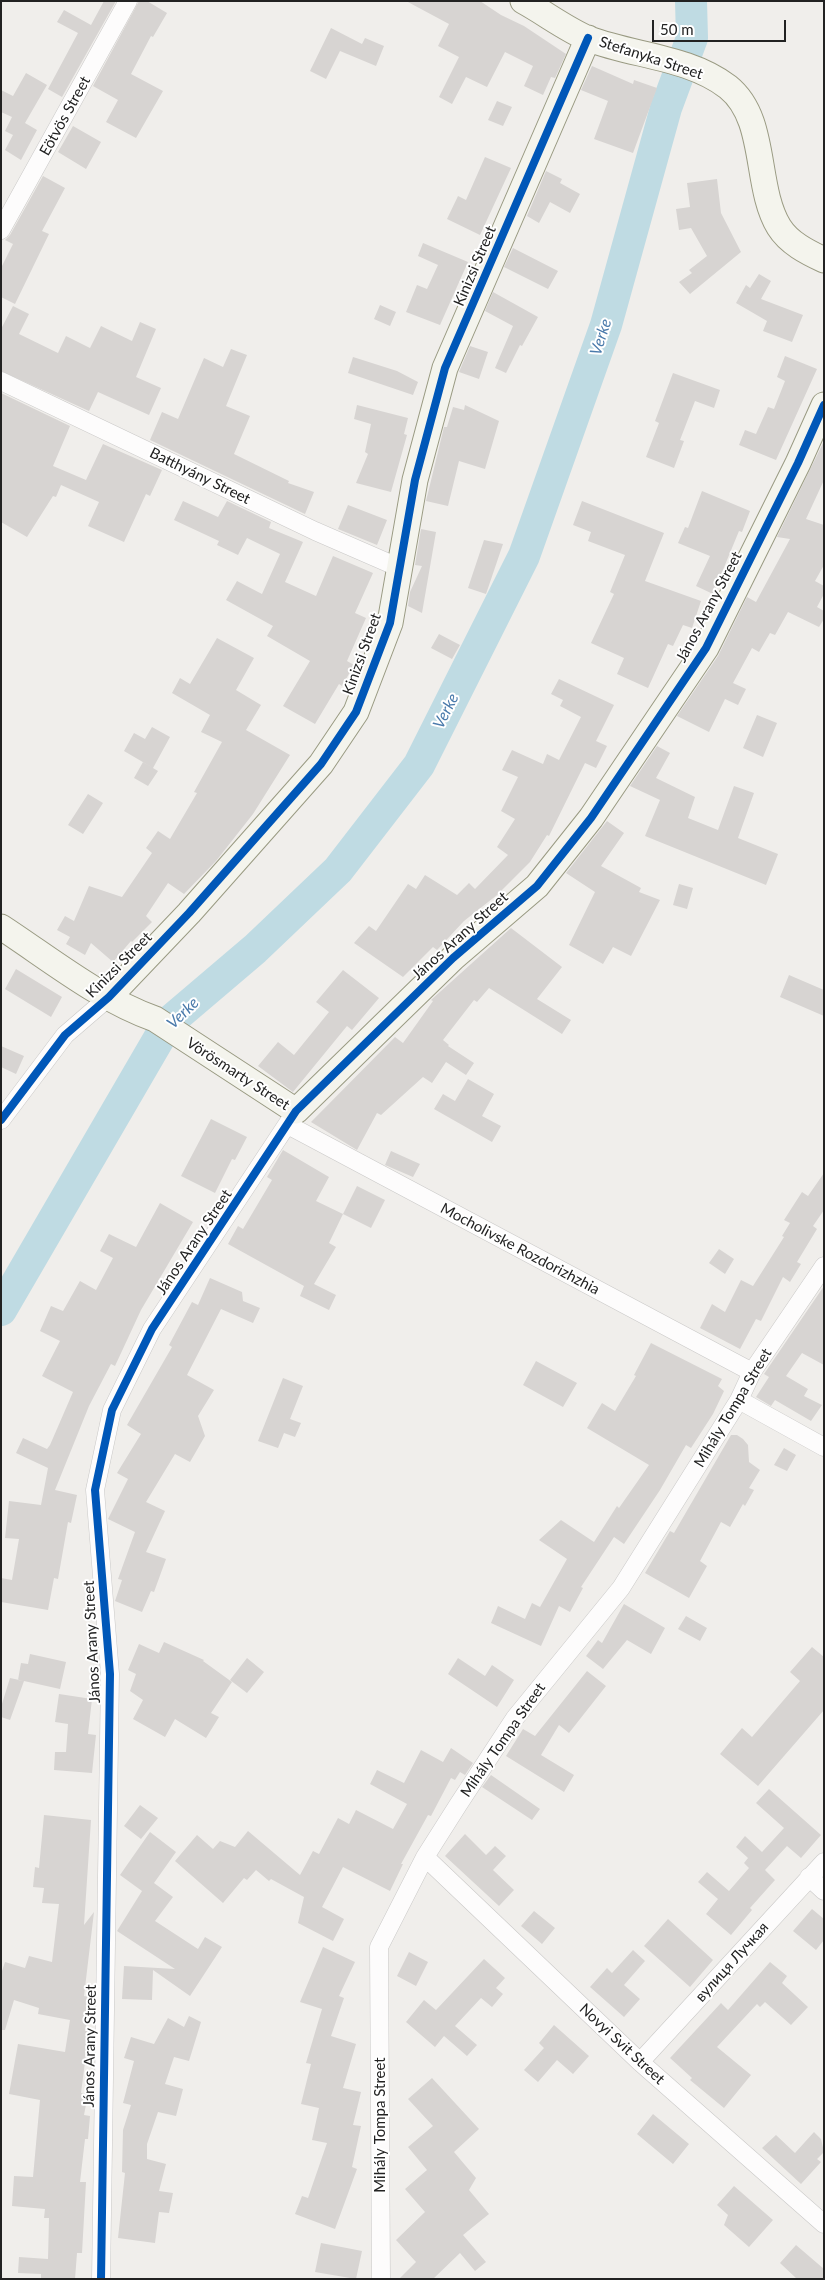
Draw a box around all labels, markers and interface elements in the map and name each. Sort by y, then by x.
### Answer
scale bar [655,10,789,42]
text: 50 m [660,20,694,38]
street label: Stefanyka Street [597,33,705,83]
street label: Eötvös Street [36,73,94,159]
street label: Kinizsi Street [450,223,500,309]
water label: Verke [586,316,616,358]
street label: Batthyány Street [147,444,253,508]
street label: János Arany Street [672,549,746,665]
street label: Kinizsi Street [339,611,385,697]
water label: Verke [429,690,463,732]
street label: János Arany Street [408,888,512,984]
street label: Kinizsi Street [82,928,156,1002]
water label: Verke [163,993,203,1033]
street label: Vörösmarty Street [183,1034,293,1114]
street label: János Arany Street [152,1186,236,1298]
street label: Mocholivske Rozdorizhzhia [437,1199,603,1299]
street label: Mihály Tompa Street [690,1345,776,1471]
street label: János Arany Street [80,1580,104,1704]
street label: Mihály Tompa Street [457,1679,549,1801]
street label: вулиця Лучкая [692,1919,772,2005]
street label: János Arany Street [80,1984,100,2108]
street label: Novyi Svit Street [576,2000,668,2088]
street label: Mihály Tompa Street [371,2057,389,2193]

